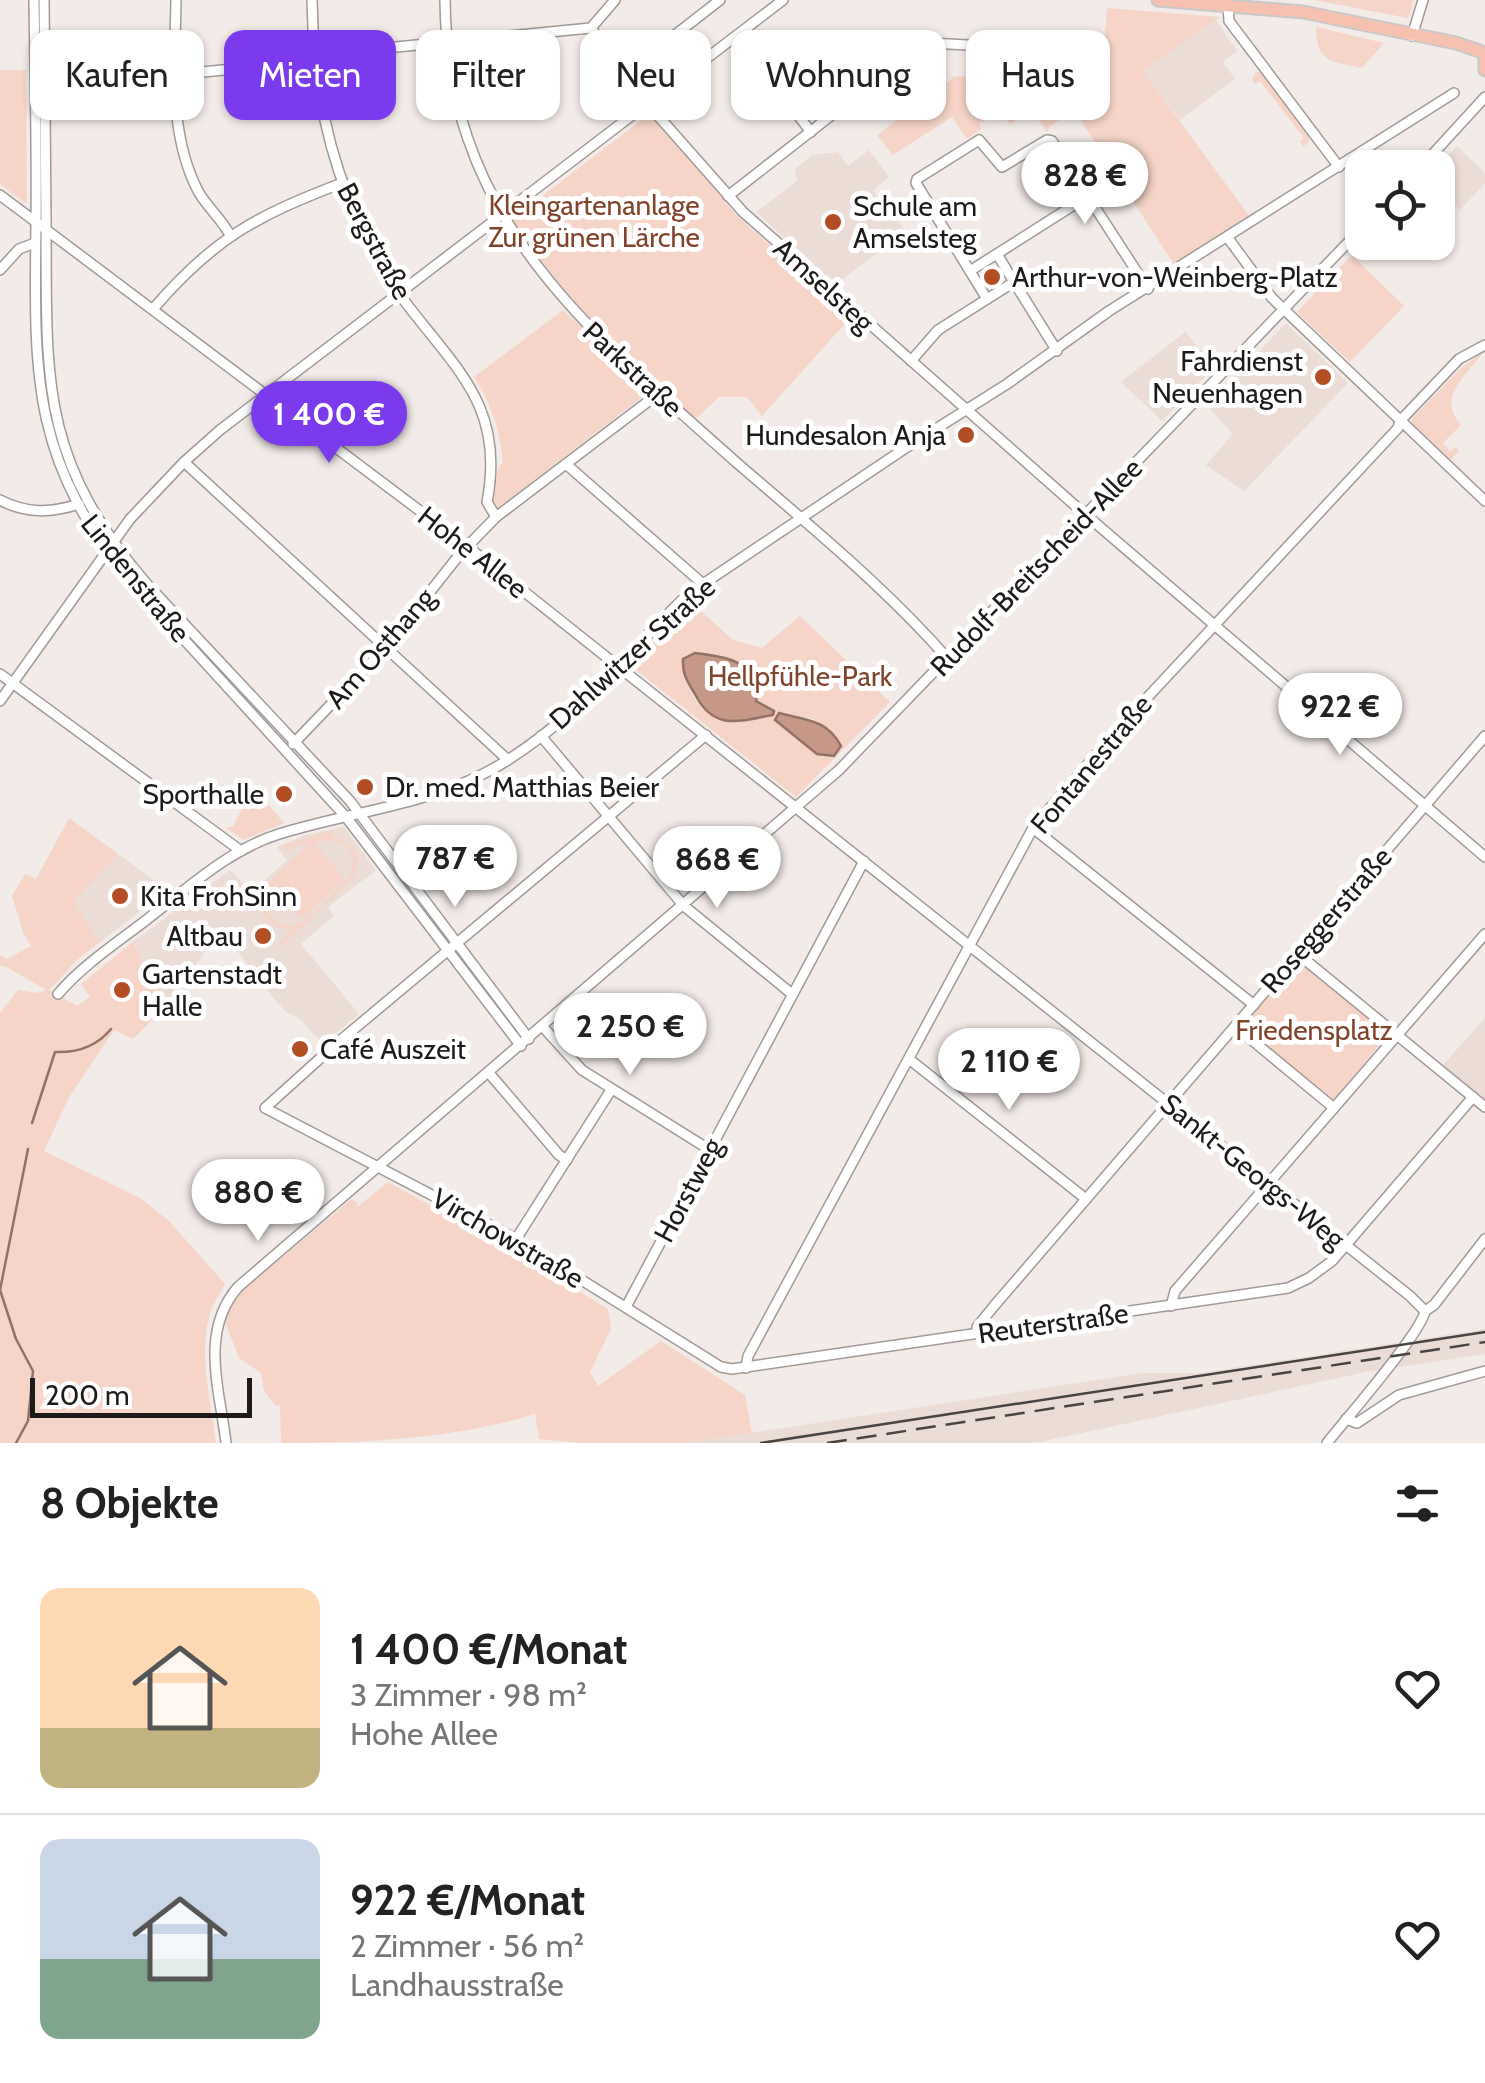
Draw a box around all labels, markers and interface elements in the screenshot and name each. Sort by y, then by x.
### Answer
chip: Kaufen [30,30,204,120]
chip: Mieten [224,30,396,120]
chip: Filter [416,30,560,120]
chip: Neu [580,30,711,120]
chip: Wohnung [731,30,946,120]
chip: Haus [966,30,1110,120]
pin: 828 € [1015,142,1155,227]
map controls [1345,150,1455,260]
button: locate [1345,150,1455,260]
text: 828 € [1043,155,1127,194]
street label: Bergstraße [330,177,420,305]
park label: Kleingartenanlage Zur grünen Lärche [488,188,700,254]
place label: Schule am Amselsteg [853,189,978,255]
marker: Schule am Amselsteg [822,211,844,233]
street label: Amselsteg [767,231,882,340]
place label: Arthur-von-Weinberg-Platz [1012,260,1338,294]
marker: Arthur-von-Weinberg-Platz [981,266,1003,288]
street label: Parkstraße [576,314,690,424]
place label: Fahrdienst Neuenhagen [1152,344,1303,410]
marker: Fahrdienst Neuenhagen [1312,366,1334,388]
pin: 1 400 € [237,381,421,466]
text: 1 400 € [273,394,385,433]
place label: Hundesalon Anja [745,418,947,452]
marker: Hundesalon Anja [955,424,977,446]
street label: Rudolf-Breitscheid-Allee [923,451,1149,683]
street label: Hohe Allee [412,499,534,605]
street label: Lindenstraße [74,507,198,649]
street label: Dahlwitzer Straße [542,570,722,736]
street label: Am Osthang [318,580,442,715]
park label: Hellpfühle-Park [708,659,893,693]
pin: 922 € [1270,673,1410,758]
text: 922 € [1300,686,1380,725]
street label: Fontanestraße [1023,688,1159,840]
place label: Dr. med. Matthias Beier [385,770,659,804]
marker: Dr. med. Matthias Beier [354,776,376,798]
place label: Sporthalle [143,777,264,811]
marker: Sporthalle [273,783,295,805]
pin: 787 € [385,825,525,910]
pin: 868 € [647,826,787,911]
text: 787 € [415,838,495,877]
text: 868 € [675,839,759,878]
street label: Roseggerstraße [1253,840,1399,1000]
place label: Kita FrohSinn [140,879,297,913]
marker: Kita FrohSinn [109,885,131,907]
place label: Altbau [166,919,243,953]
marker: Altbau [252,925,274,947]
place label: Gartenstadt Halle [142,957,282,1023]
marker: Gartenstadt Halle [111,979,133,1001]
pin: 2 250 € [538,993,722,1078]
text: 2 250 € [576,1006,684,1045]
park label: Friedensplatz [1235,1013,1393,1047]
pin: 2 110 € [917,1028,1101,1113]
place label: Café Auszeit [320,1032,466,1066]
marker: Café Auszeit [289,1038,311,1060]
text: 2 110 € [960,1041,1058,1080]
street label: Sankt-Georgs-Weg [1154,1086,1353,1256]
street label: Horstweg [646,1131,730,1248]
pin: 880 € [188,1159,328,1244]
text: 880 € [214,1172,302,1211]
street label: Virchowstraße [426,1181,590,1295]
street label: Reuterstraße [976,1296,1130,1350]
scale bar [30,1373,252,1418]
text: 200 m [45,1378,130,1412]
icon: filters [1390,1476,1445,1531]
text: 8 Objekte [40,1477,219,1529]
text: 1 400 €/Monat [350,1623,628,1675]
icon: home [120,1628,240,1748]
icon: heart [1390,1661,1445,1716]
text: 3 Zimmer · 98 m² [350,1675,587,1714]
text: Hohe Allee [350,1714,498,1753]
text: 922 €/Monat [350,1874,585,1926]
icon: home [120,1879,240,1999]
icon: heart [1390,1912,1445,1967]
text: 2 Zimmer · 56 m² [350,1926,584,1965]
text: Landhausstraße [350,1965,564,2004]

